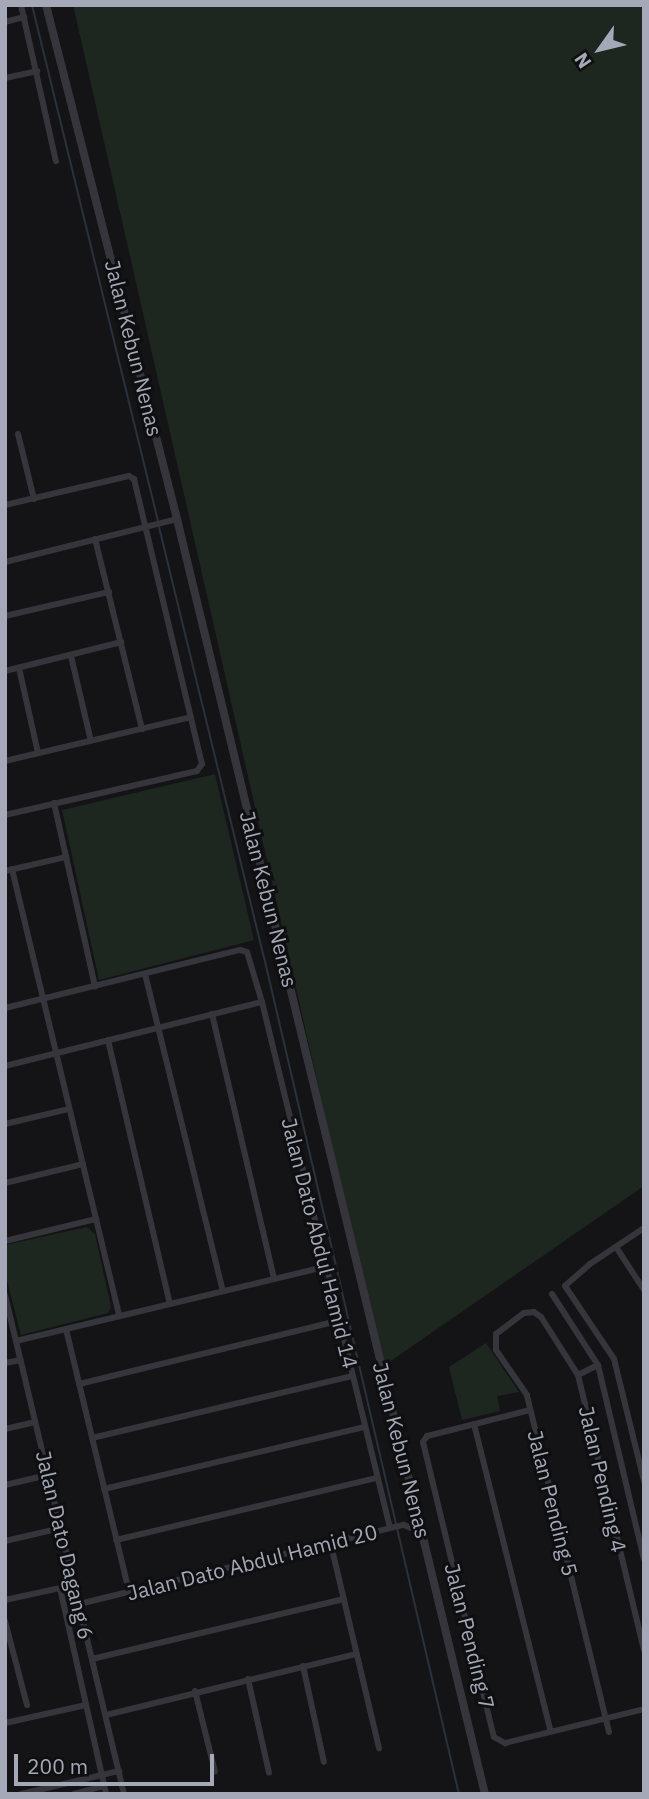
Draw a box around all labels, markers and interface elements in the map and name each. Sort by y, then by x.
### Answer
north arrow [565,14,635,84]
text: N [569,48,596,73]
street label: Jalan Kebun Nenas [100,257,168,439]
street label: Jalan Kebun Nenas [235,808,303,990]
street label: Jalan Dato Abdul Hamid 14 [277,1115,363,1371]
street label: Jalan Kebun Nenas [368,1359,436,1541]
street label: Jalan Pending 4 [574,1403,632,1555]
street label: Jalan Pending 5 [523,1427,583,1579]
street label: Jalan Dato Dagang 6 [31,1448,99,1642]
street label: Jalan Dato Abdul Hamid 20 [124,1519,380,1605]
street label: Jalan Pending 7 [440,1560,500,1712]
scale bar [18,1740,217,1784]
text: 200 m [27,1752,88,1780]

